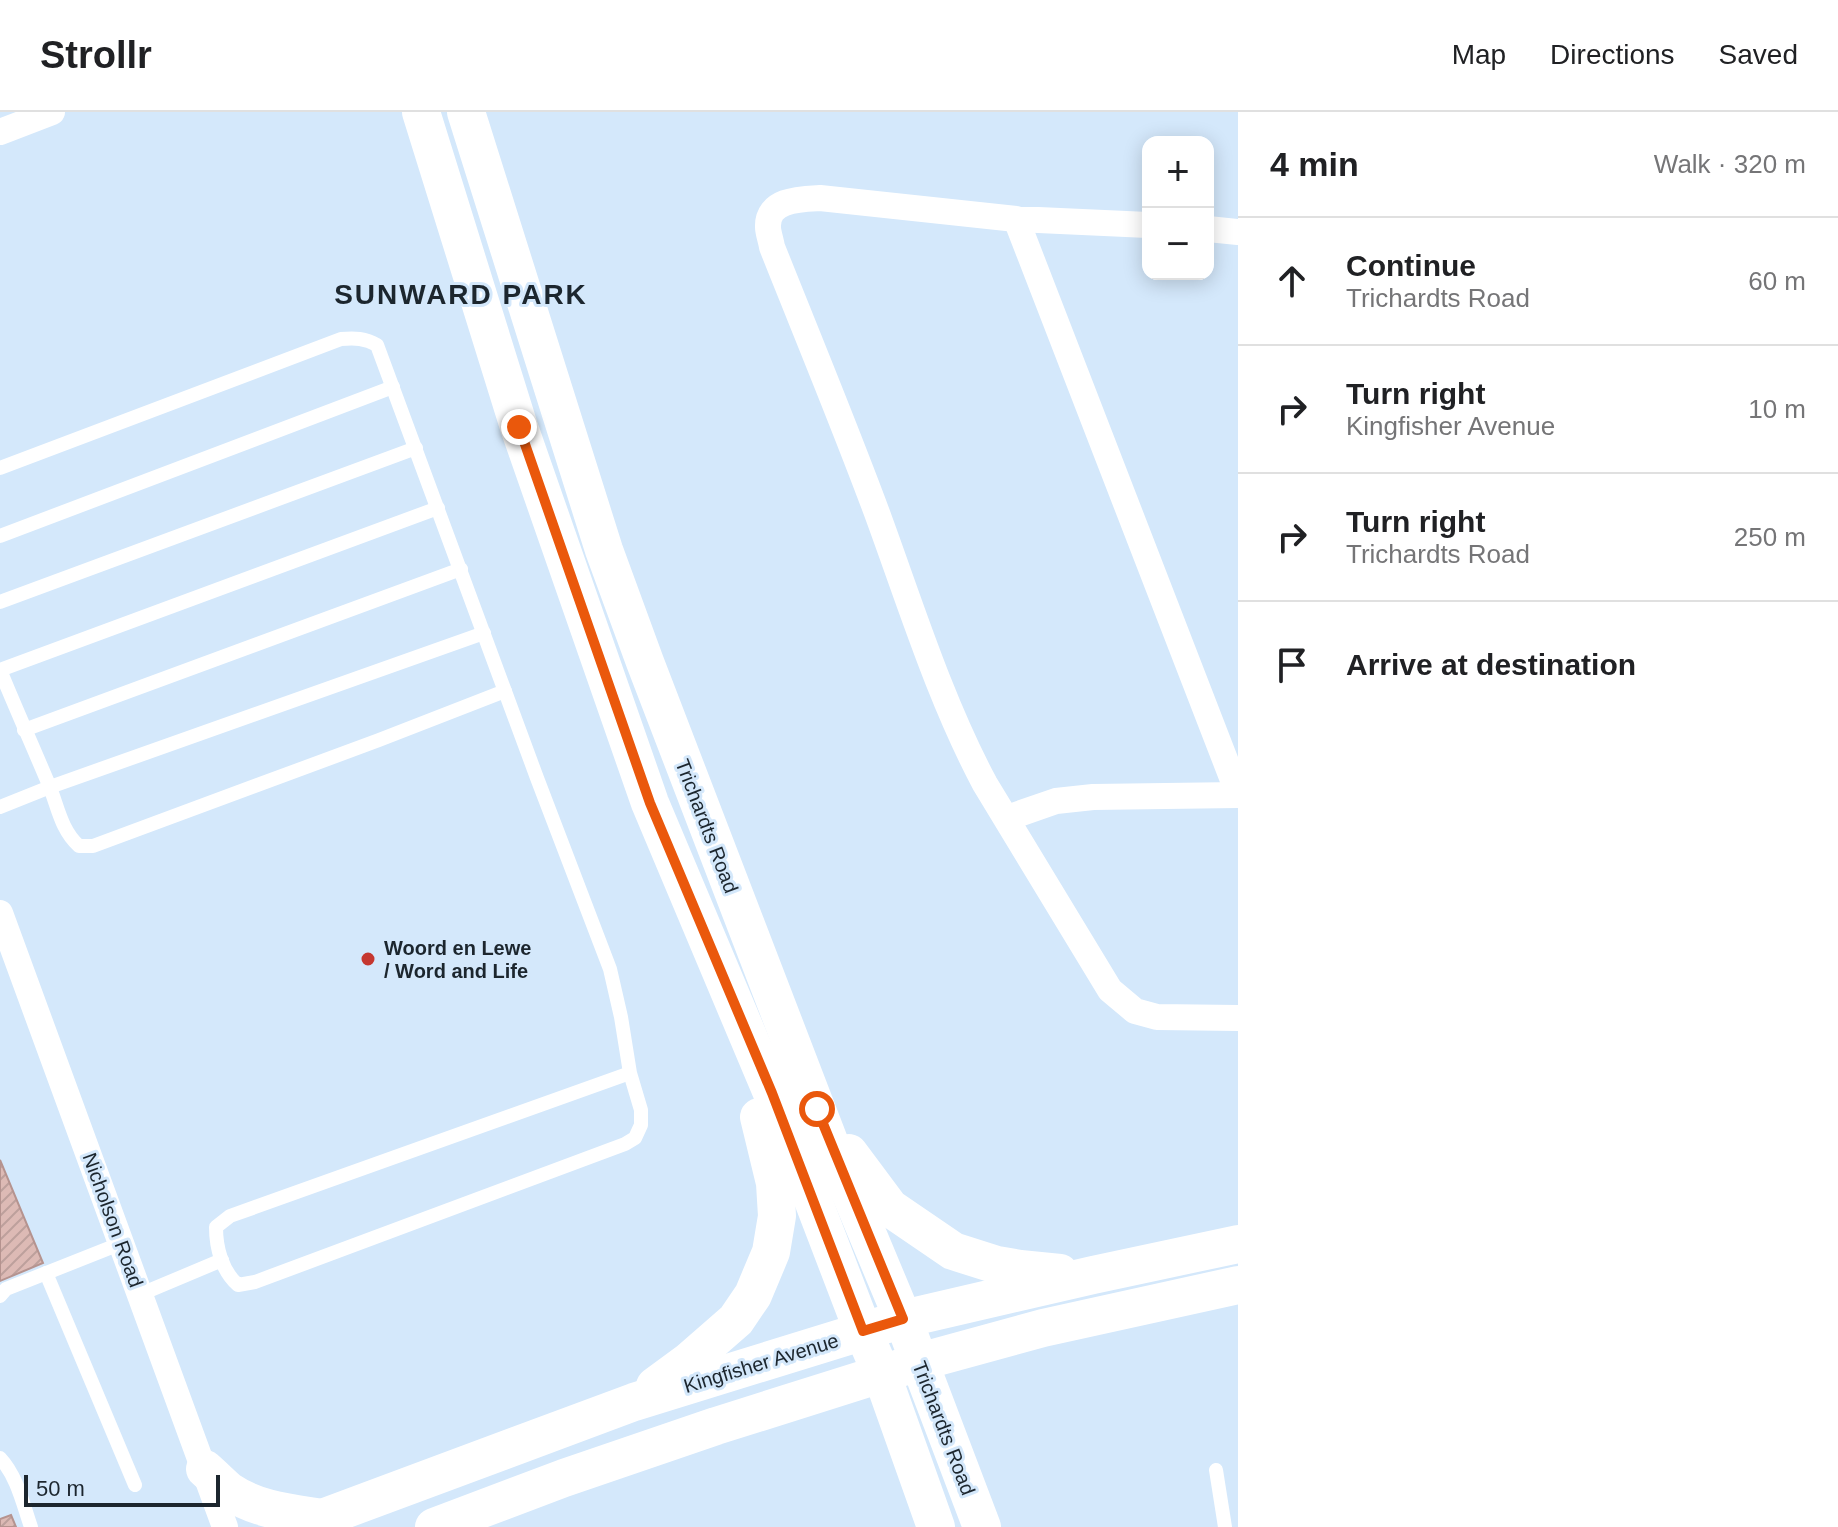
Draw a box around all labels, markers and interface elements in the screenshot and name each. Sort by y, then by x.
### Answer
text: Strollr [40,34,152,76]
text: Map [1452,39,1506,70]
text: Directions [1550,39,1675,70]
text: Saved [1719,39,1798,70]
map controls [1142,136,1214,280]
button: + [1142,136,1214,208]
text: 4 min [1270,145,1359,183]
text: Walk · 320 m [1654,149,1806,179]
button: − [1142,208,1214,280]
text: Continue [1346,249,1476,282]
icon: ahead [1270,259,1314,303]
text: 60 m [1748,266,1806,296]
district label: SUNWARD PARK [334,279,588,310]
text: Trichardts Road [1346,283,1530,313]
text: Turn right [1346,377,1485,410]
icon: right [1270,387,1314,431]
text: 10 m [1748,394,1806,424]
route end [501,409,537,445]
text: Kingfisher Avenue [1346,411,1555,441]
text: Turn right [1346,505,1485,538]
icon: right [1270,515,1314,559]
text: 250 m [1734,522,1806,552]
text: Trichardts Road [1346,539,1530,569]
icon: arrive [1270,643,1314,687]
text: Arrive at destination [1346,648,1636,681]
street label: Trichardts Road [671,756,743,896]
place label: Woord en Lewe / Word and Life [384,937,531,982]
marker: Woord en Lewe / Word and Life [359,950,377,968]
route start [799,1091,835,1127]
street label: Nicholson Road [79,1150,147,1290]
street label: Kingfisher Avenue [681,1329,841,1397]
street label: Trichardts Road [908,1358,980,1498]
scale bar [24,1471,220,1507]
text: 50 m [36,1476,85,1501]

